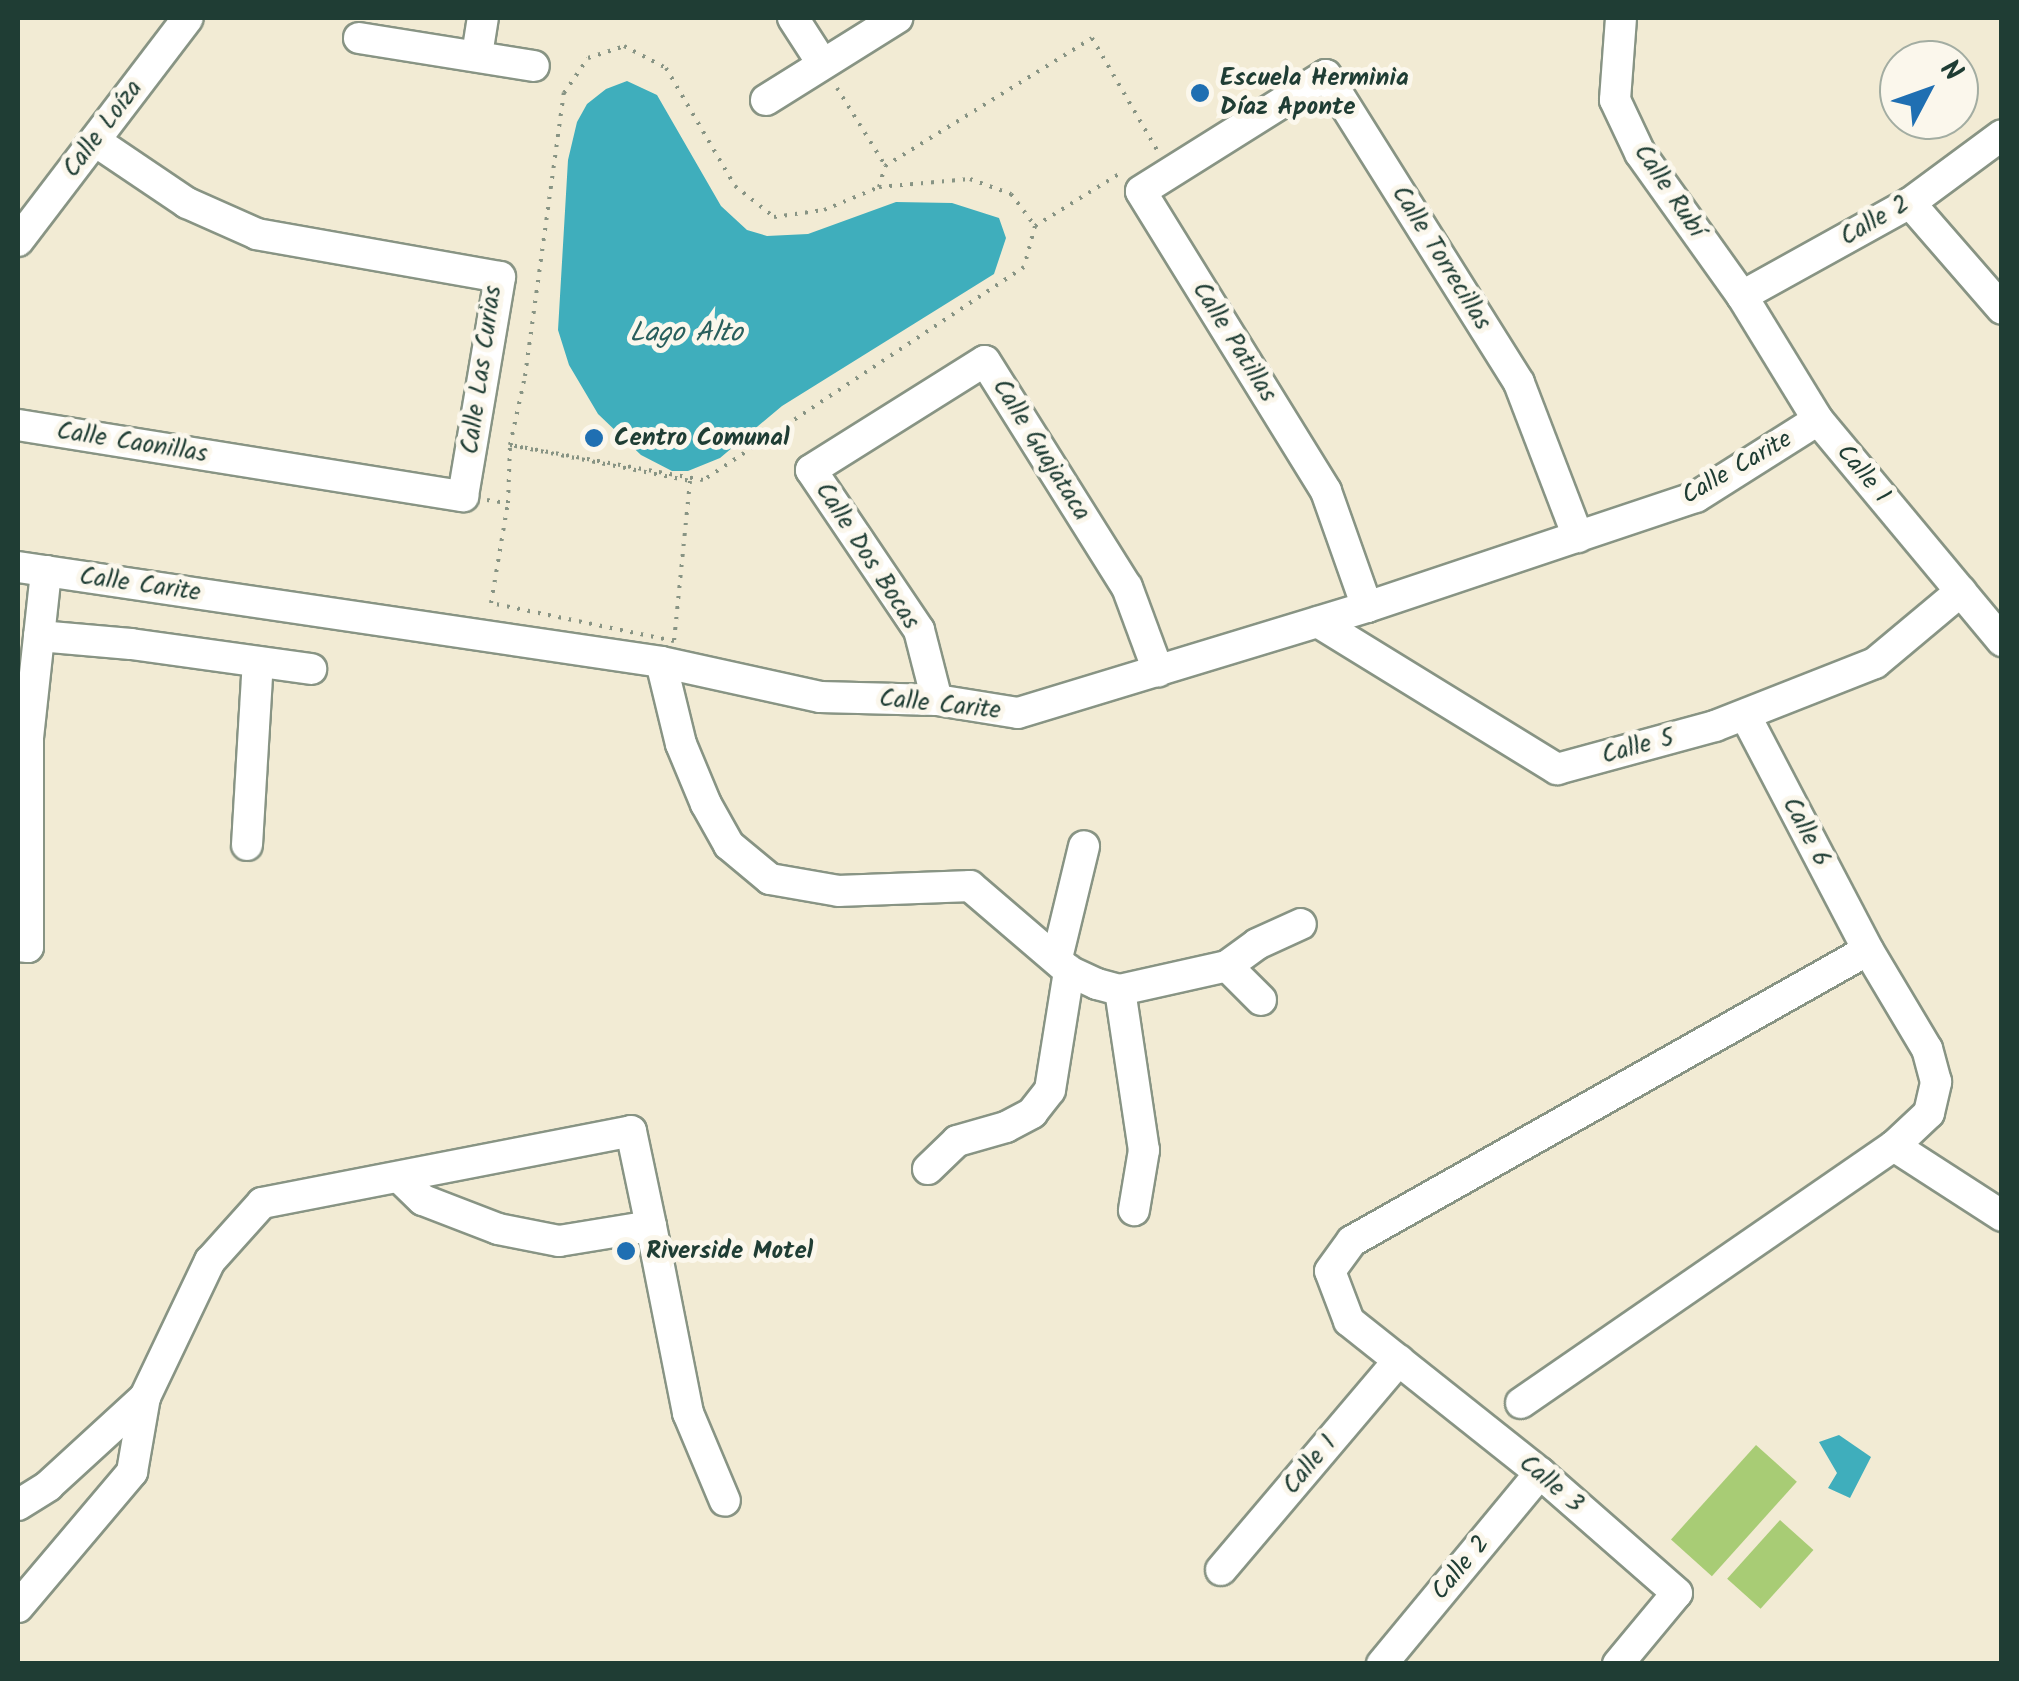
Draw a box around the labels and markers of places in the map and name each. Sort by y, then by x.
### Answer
place label: Escuela Herminia Díaz Aponte [1220,64,1409,123]
marker: Escuela Herminia Díaz Aponte [1189,82,1211,104]
place label: Centro Comunal [614,423,790,453]
marker: Centro Comunal [583,427,605,449]
place label: Riverside Motel [646,1236,813,1266]
marker: Riverside Motel [615,1240,637,1262]

